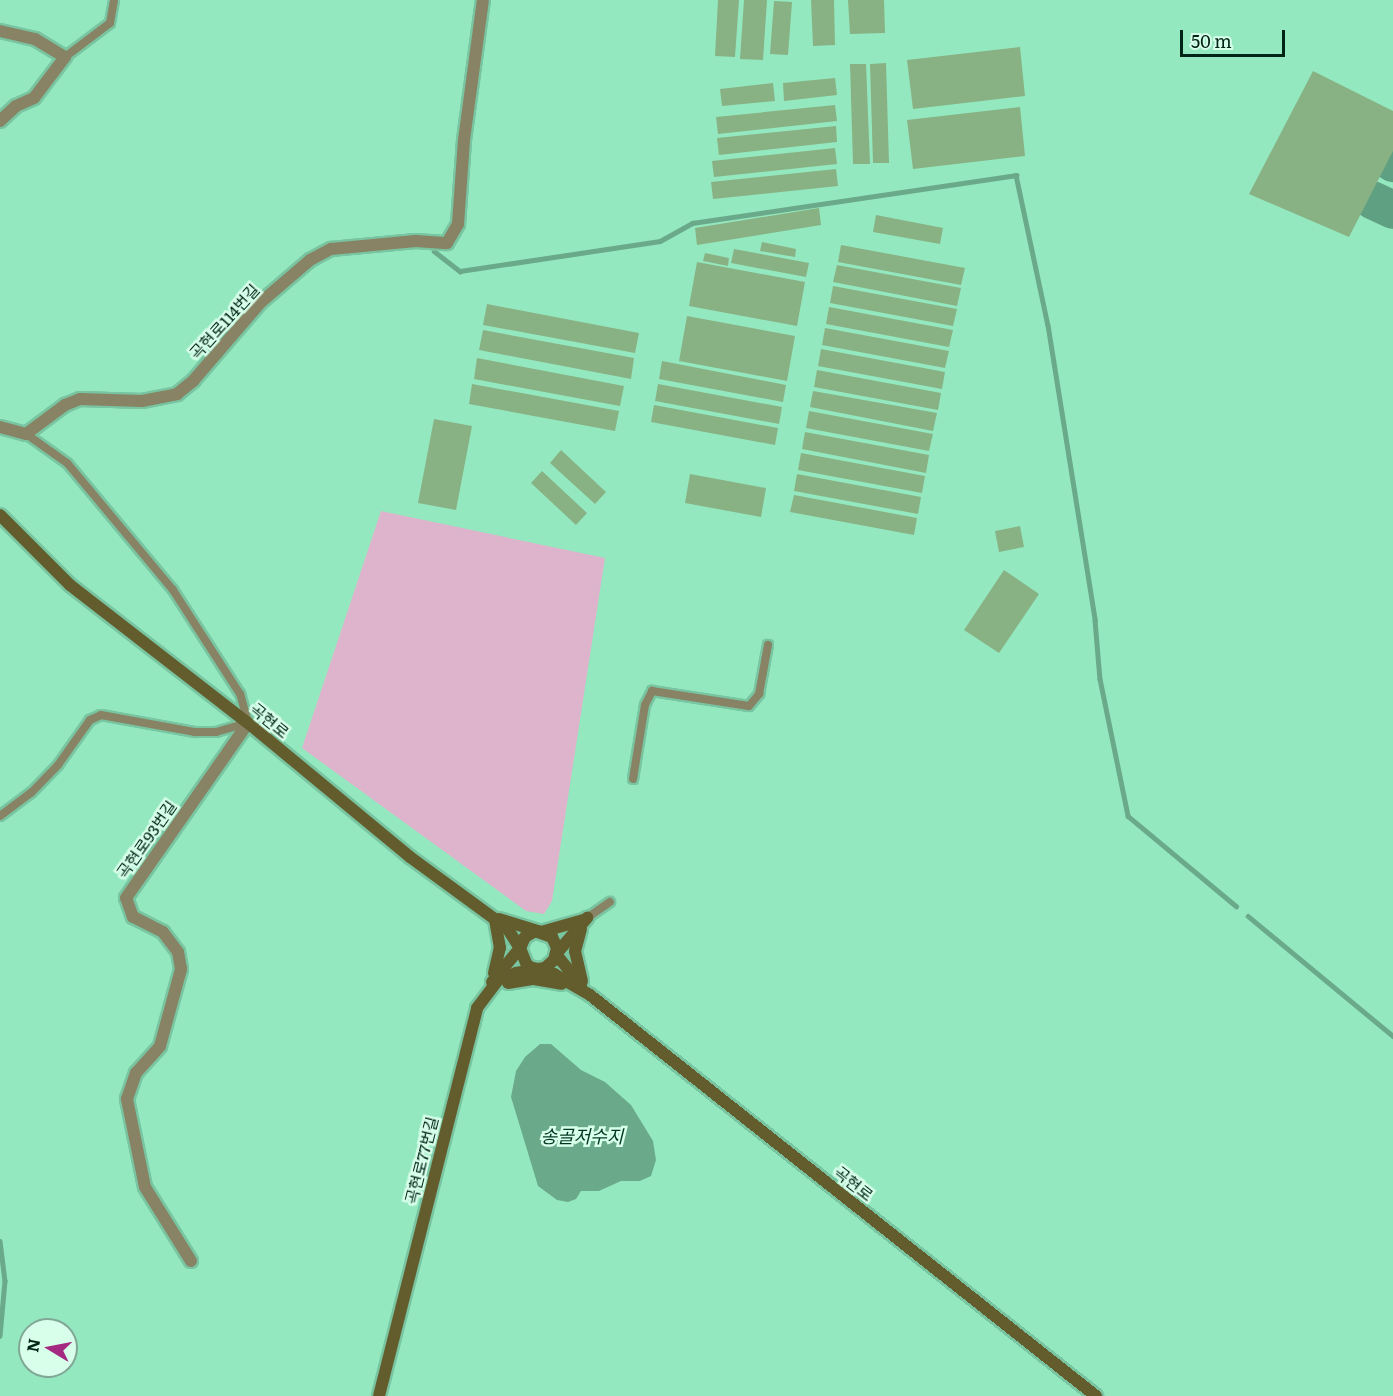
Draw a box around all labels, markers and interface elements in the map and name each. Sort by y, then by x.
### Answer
scale bar [1183,18,1288,56]
text: 50 m [1191,27,1232,54]
street label: 곡현로114번길 [185,279,263,363]
street label: 곡현로 [247,699,293,741]
street label: 곡현로93번길 [112,796,180,882]
street label: 곡현로77번길 [401,1114,441,1206]
water label: 송골저수지 [541,1125,623,1147]
street label: 곡현로 [831,1162,877,1204]
north arrow [18,1318,78,1378]
text: N [19,1337,45,1354]

